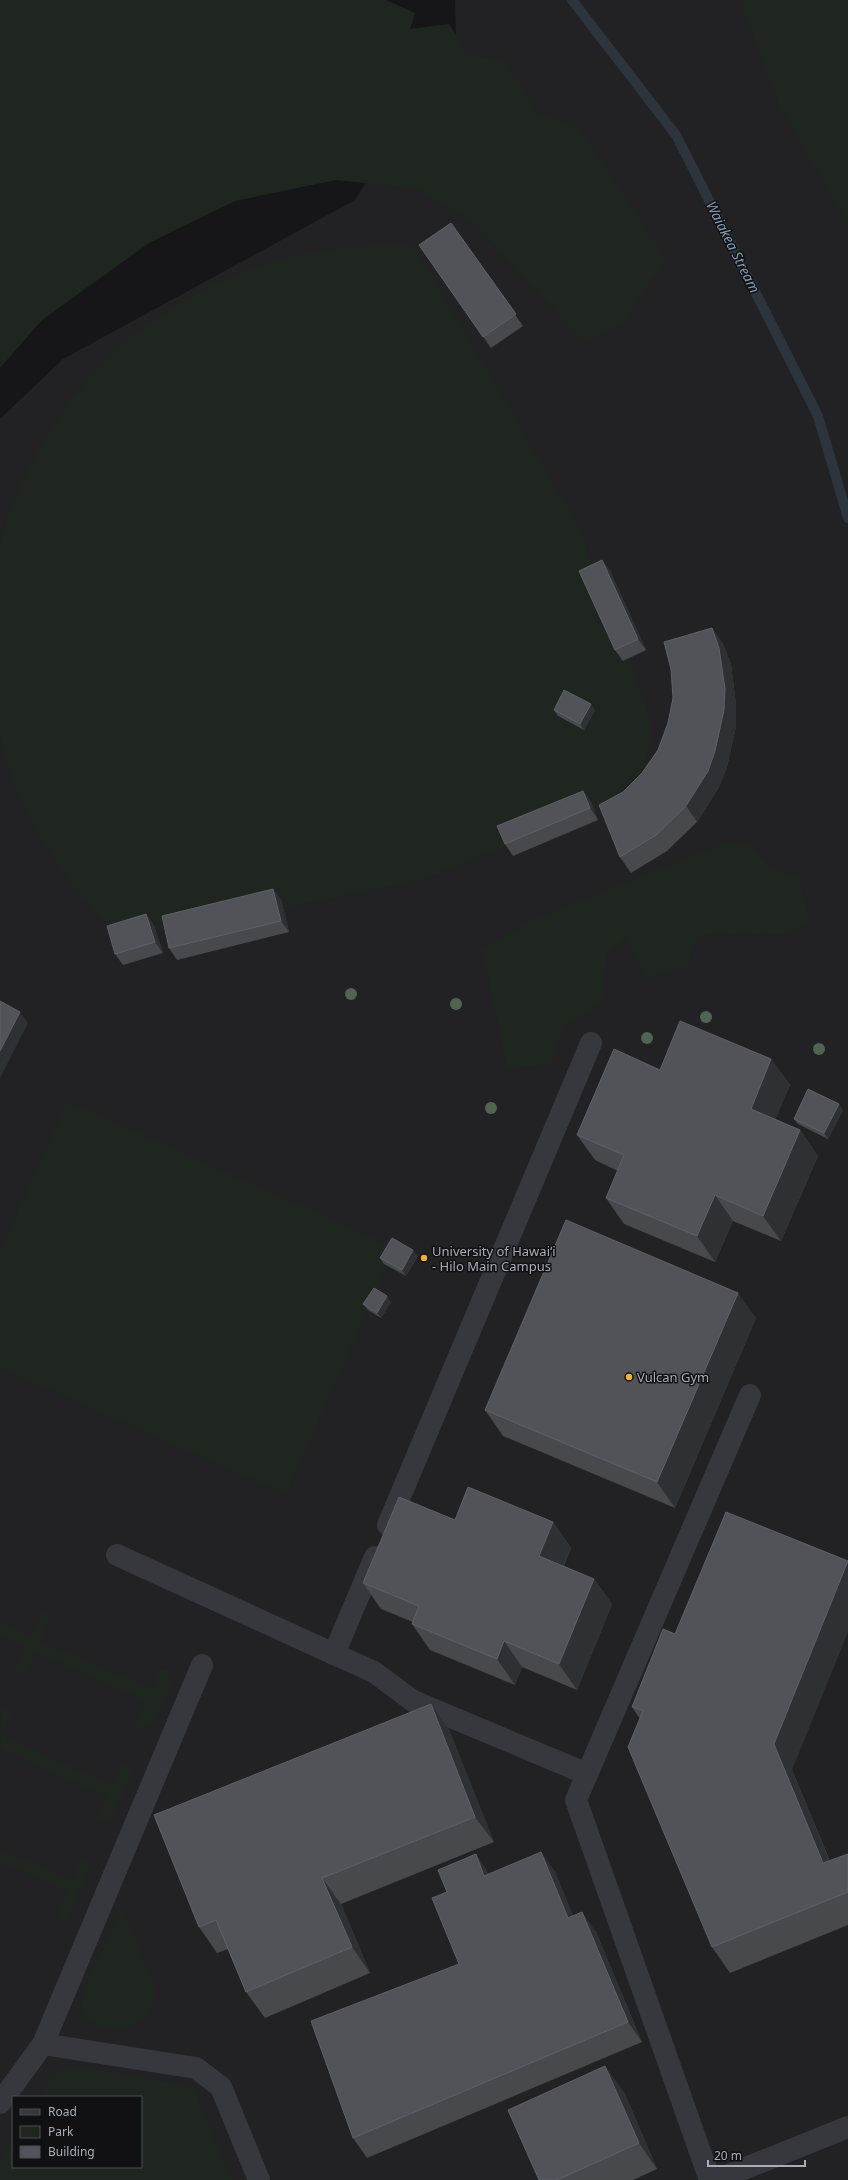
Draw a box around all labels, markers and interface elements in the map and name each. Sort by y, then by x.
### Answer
water label: Waiakea Stream [702,198,765,296]
place label: University of Hawaiʻi - Hilo Main Campus [432,1242,556,1275]
marker: University of Hawaiʻi - Hilo Main Campus [419,1253,429,1263]
place label: Vulcan Gym [637,1368,709,1386]
marker: Vulcan Gym [624,1372,634,1382]
legend [12,2096,142,2168]
text: Road [48,2103,77,2120]
text: Park [48,2123,74,2140]
scale bar [708,2142,805,2168]
text: Building [48,2143,95,2160]
text: 20 m [714,2147,742,2164]

